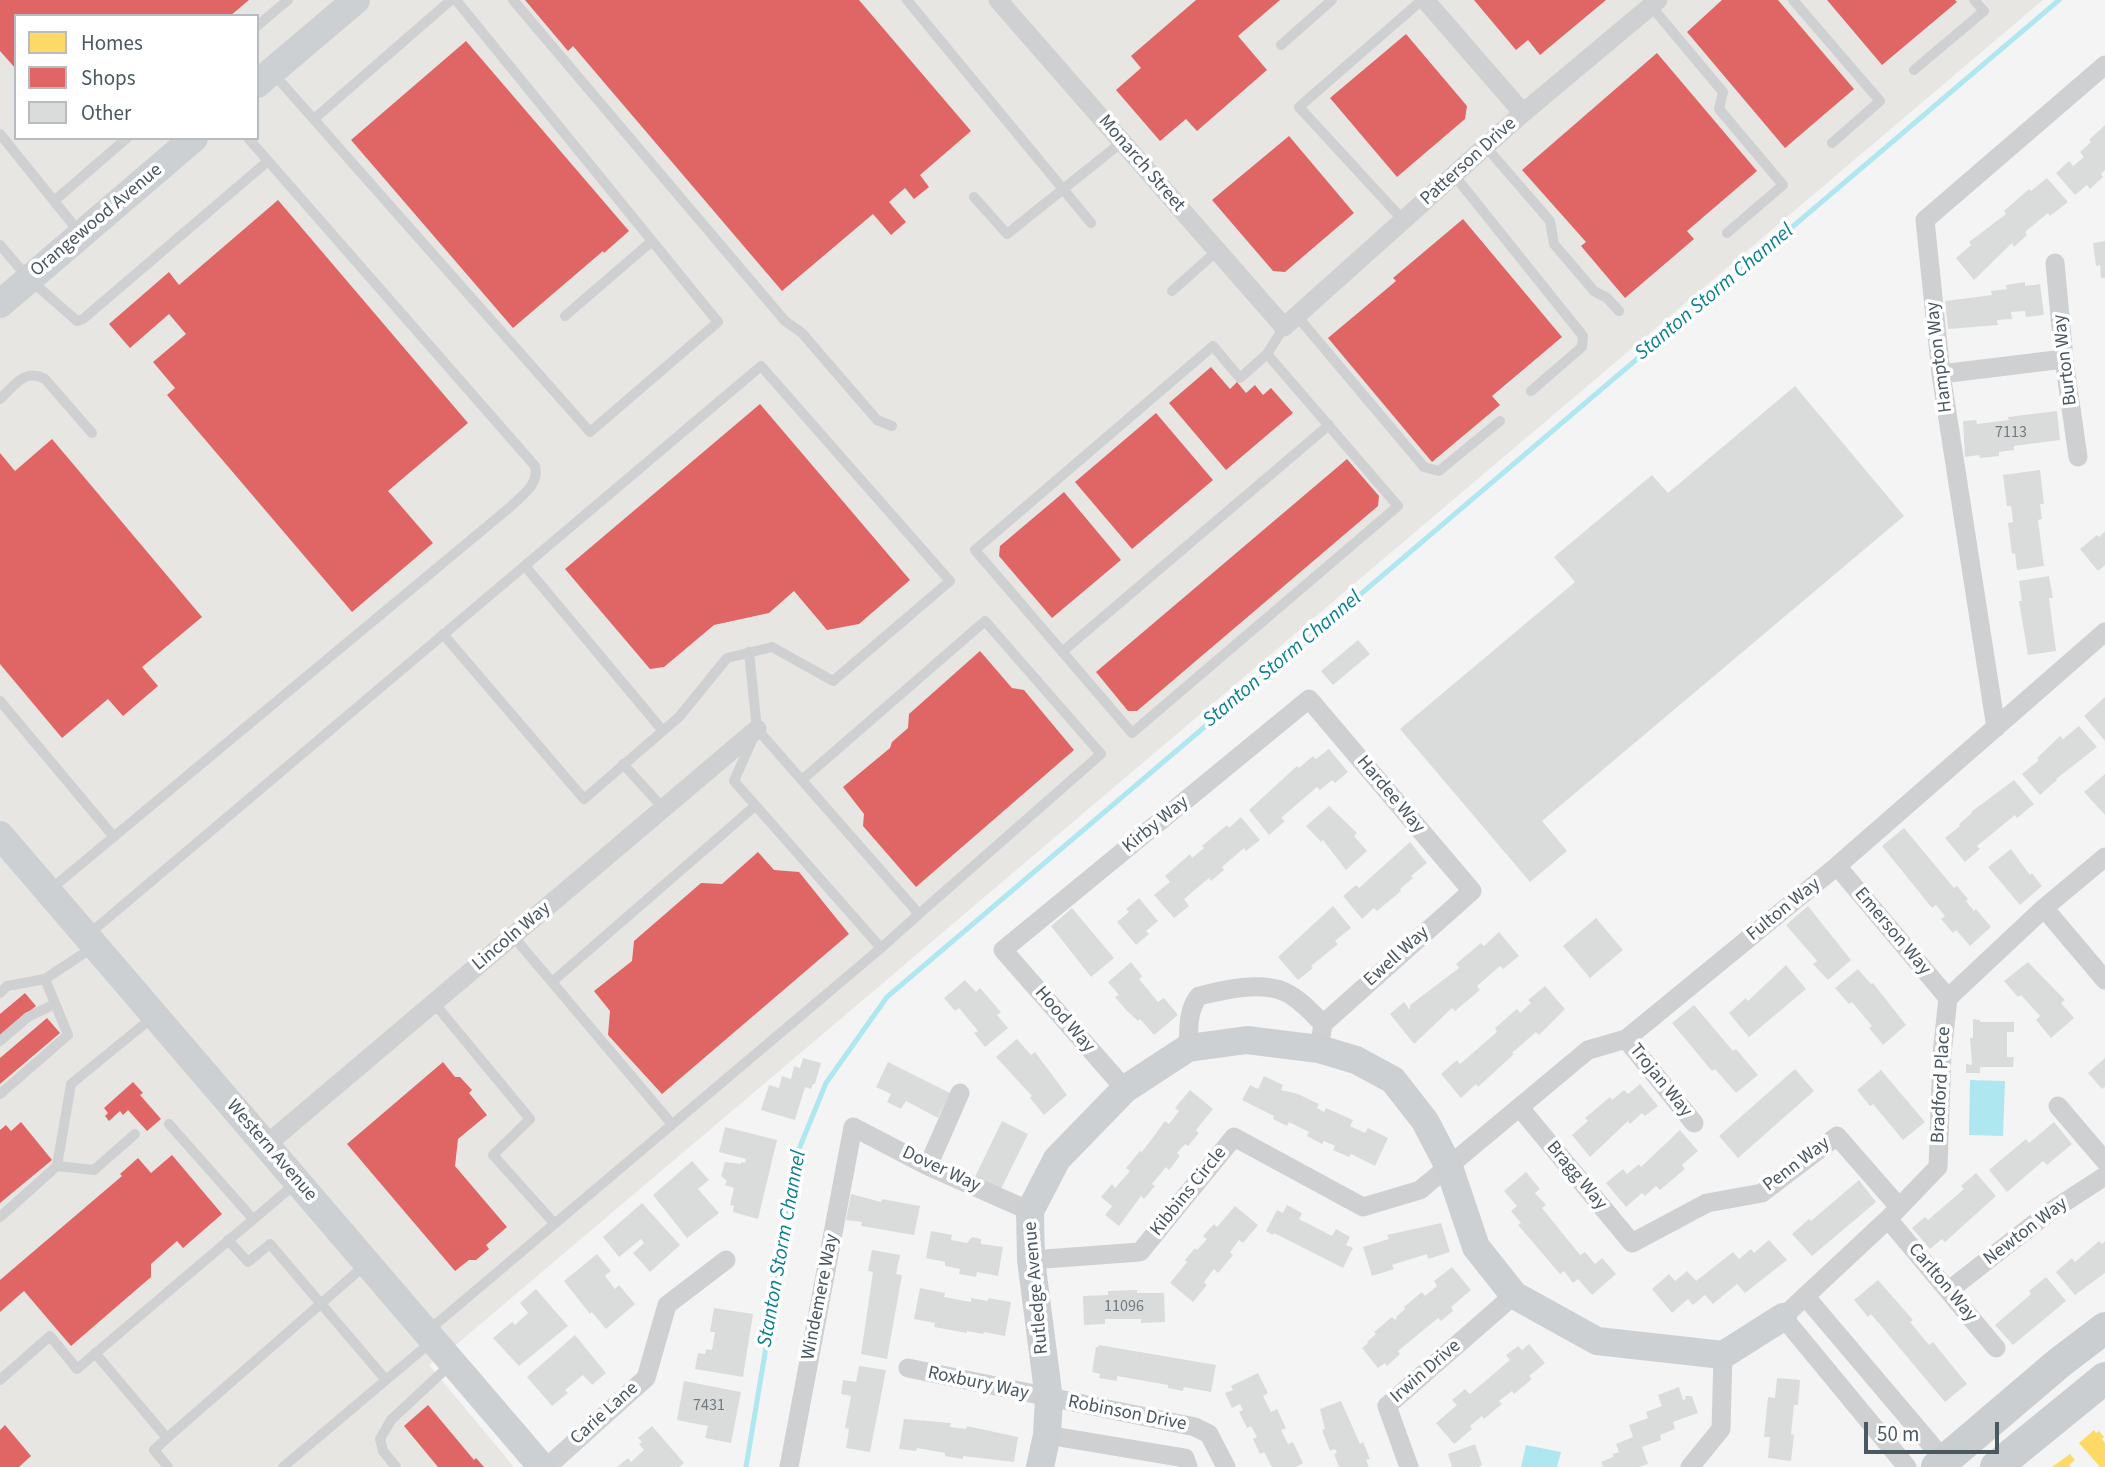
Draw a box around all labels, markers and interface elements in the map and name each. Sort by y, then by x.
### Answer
legend [14,14,259,140]
text: Homes [81,28,143,58]
text: Shops [81,63,135,93]
text: Other [81,98,131,128]
street label: Monarch Street [1093,111,1189,217]
street label: Patterson Drive [1416,113,1522,211]
street label: Orangewood Avenue [27,159,167,283]
water label: Stanton Storm Channel [1631,219,1799,367]
street label: Hampton Way [1922,300,1958,414]
street label: Burton Way [2049,313,2083,407]
house number: 7113 [1995,423,2027,443]
water label: Stanton Storm Channel [1199,586,1367,734]
street label: Hardee Way [1351,751,1429,839]
street label: Kirby Way [1118,791,1194,859]
street label: Fulton Way [1743,873,1825,947]
street label: Emerson Way [1849,884,1935,980]
street label: Lincoln Way [468,898,556,976]
street label: Ewell Way [1360,922,1434,992]
street label: Hood Way [1029,982,1099,1058]
street label: Bradford Place [1928,1026,1956,1144]
street label: Trojan Way [1624,1040,1696,1122]
street label: Western Avenue [221,1096,321,1206]
street label: Penn Way [1759,1133,1835,1197]
street label: Bragg Way [1541,1137,1611,1215]
street label: Dover Way [898,1142,984,1198]
street label: Kibbins Circle [1146,1143,1232,1241]
water label: Stanton Storm Channel [753,1149,813,1349]
street label: Newton Way [1980,1193,2072,1271]
street label: Rutledge Avenue [1020,1221,1054,1355]
street label: Windemere Way [798,1232,844,1362]
street label: Carlton Way [1903,1239,1981,1327]
house number: 11096 [1104,1297,1144,1317]
street label: Irwin Drive [1386,1335,1466,1409]
street label: Roxbury Way [925,1362,1031,1406]
street label: Carie Lane [566,1378,644,1450]
street label: Robinson Drive [1066,1391,1188,1437]
house number: 7431 [693,1396,725,1416]
scale bar [1867,1408,2002,1452]
text: 50 m [1877,1419,1919,1449]

